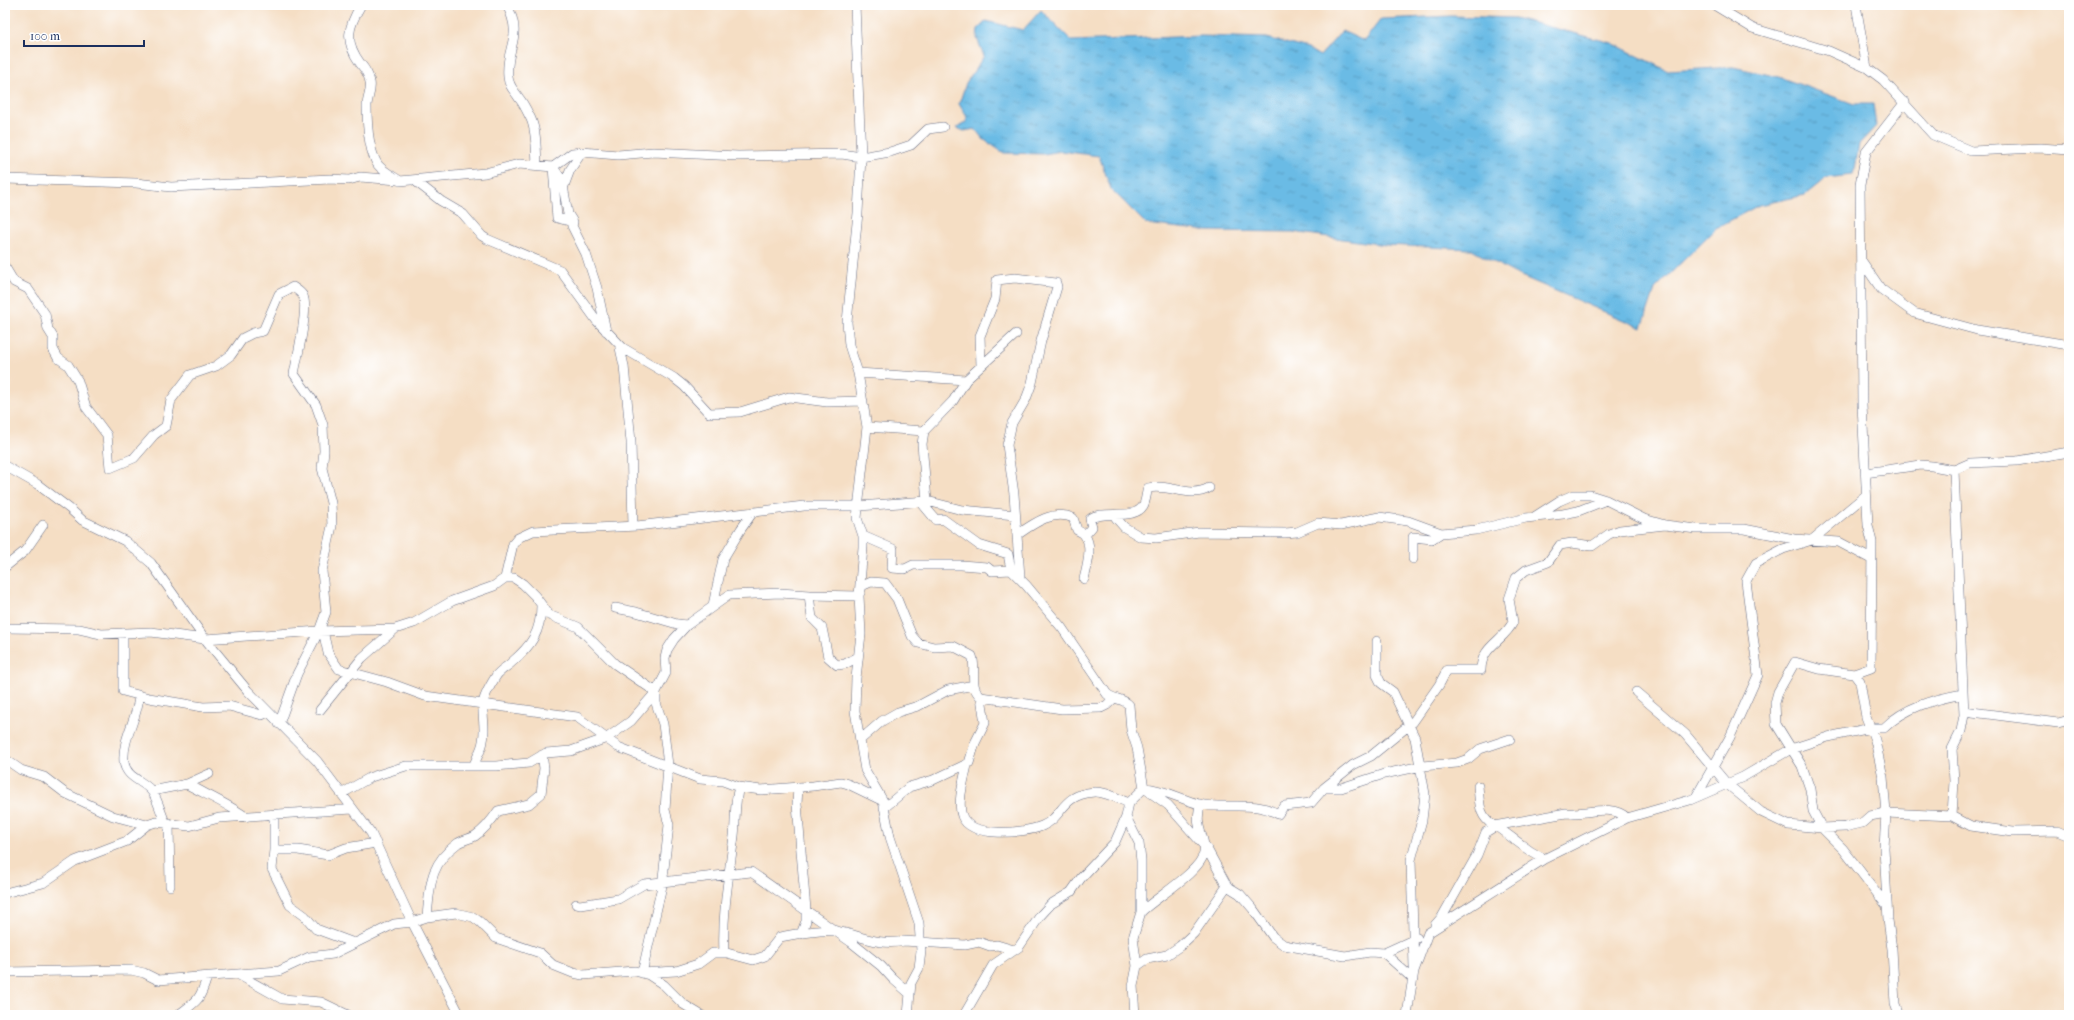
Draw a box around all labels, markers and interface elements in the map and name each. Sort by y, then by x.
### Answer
scale bar [24,22,144,48]
text: 100 m [30,29,60,43]

